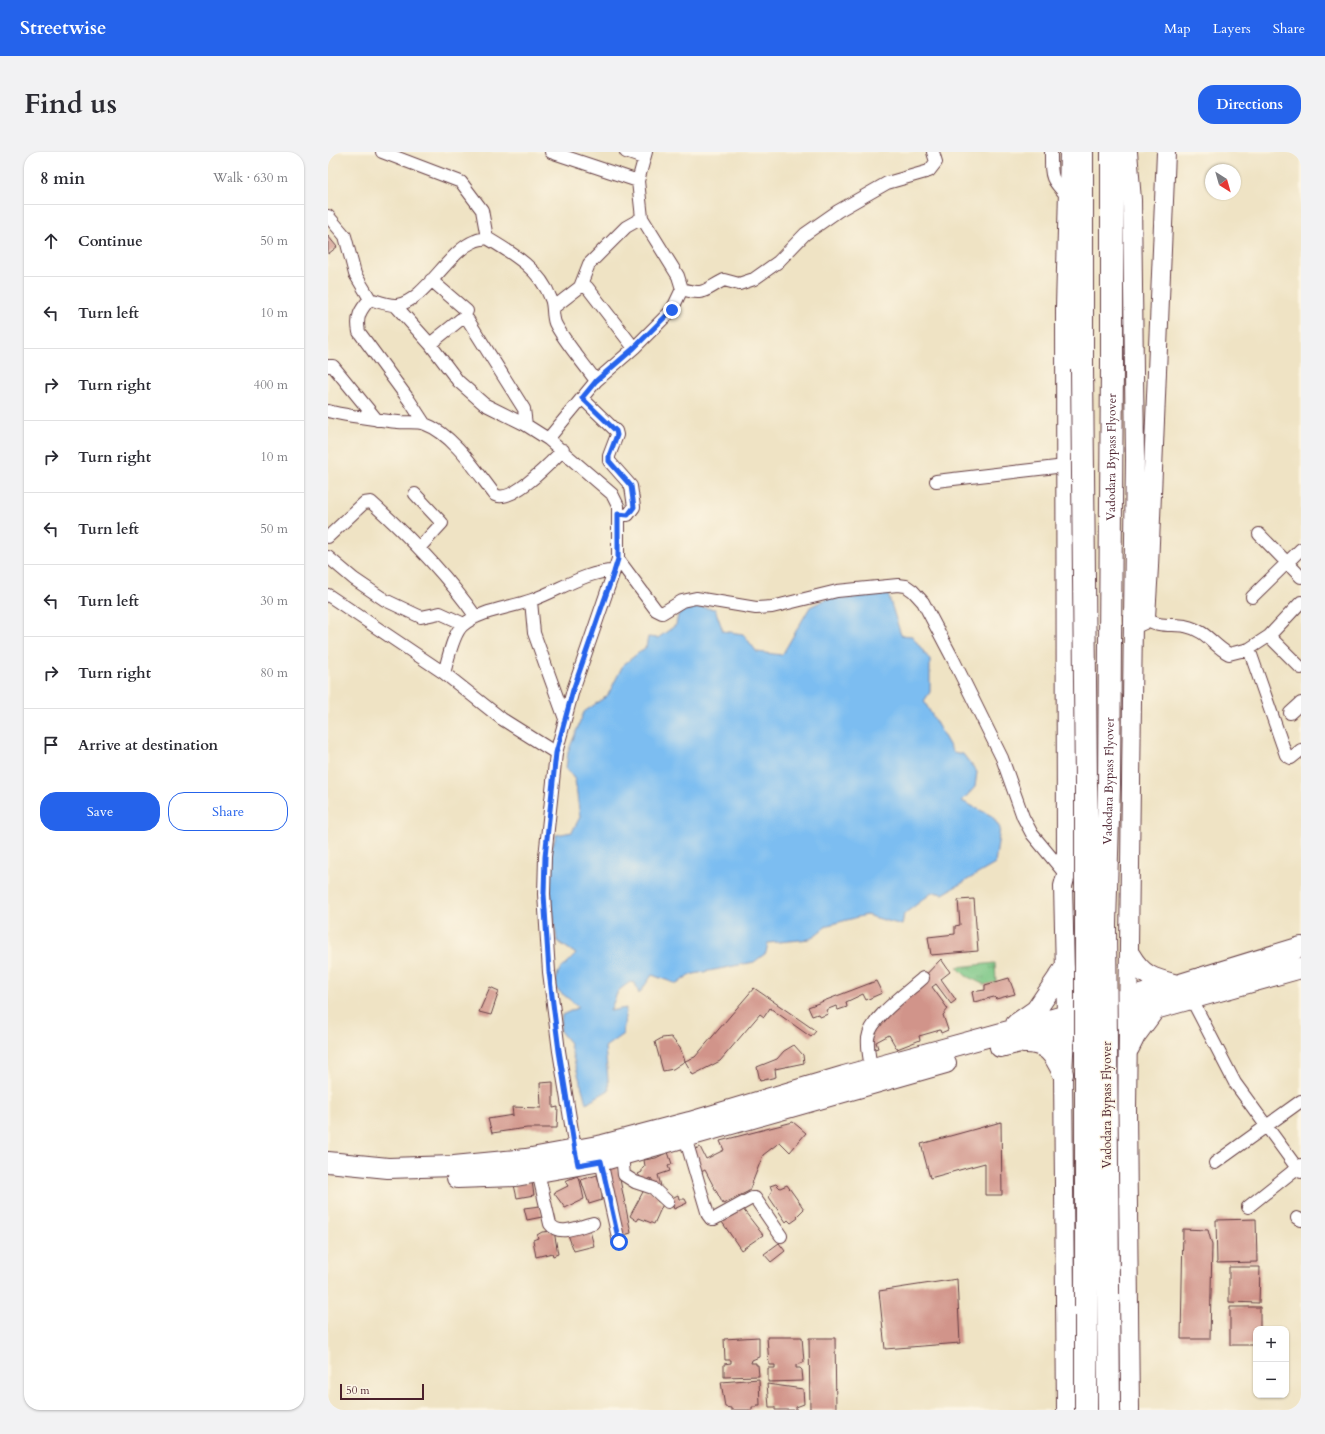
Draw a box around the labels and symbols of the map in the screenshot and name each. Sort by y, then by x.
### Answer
north arrow [1205,164,1241,200]
route end [663,301,681,319]
street label: Vadodara Bypass Flyover [1103,393,1120,521]
street label: Vadodara Bypass Flyover [1099,717,1117,845]
street label: Vadodara Bypass Flyover [1099,1041,1115,1169]
route start [610,1233,628,1251]
scale bar [340,1382,424,1401]

